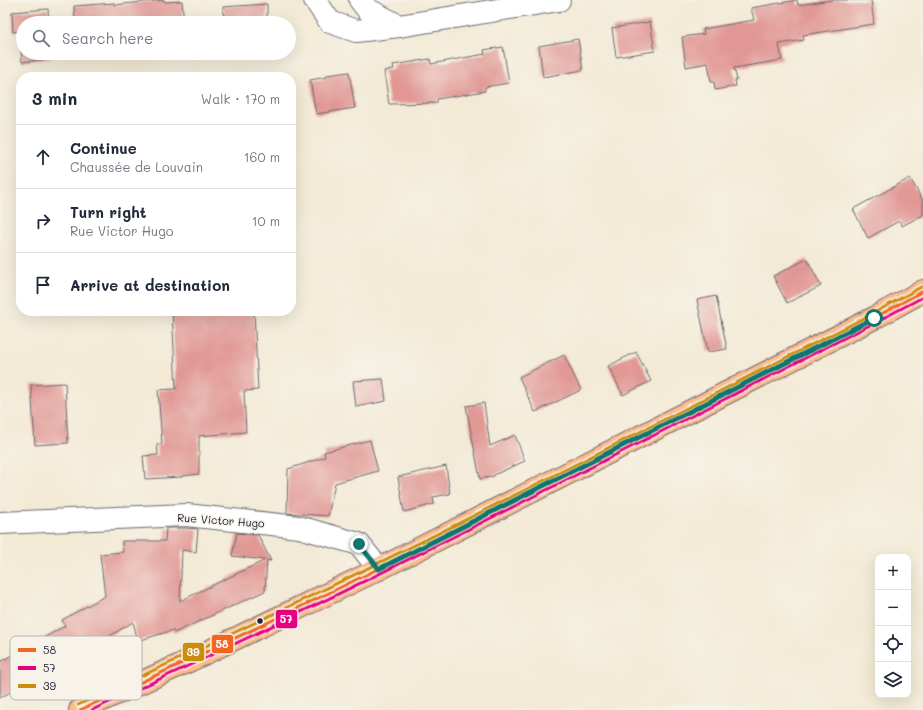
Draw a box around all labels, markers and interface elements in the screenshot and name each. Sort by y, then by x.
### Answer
search box [16,16,296,60]
icon: search [30,27,52,49]
text: Search here [62,28,153,48]
text: 3 min [32,87,77,109]
text: Walk · 170 m [201,90,280,107]
text: Continue [70,138,137,158]
icon: ahead [32,146,54,168]
text: 160 m [244,148,280,165]
text: Chaussée de Louvain [70,158,203,175]
text: Turn right [70,202,147,222]
icon: right [32,210,54,232]
text: 10 m [252,212,280,229]
text: Rue Victor Hugo [70,222,173,239]
icon: arrive [32,274,54,296]
text: Arrive at destination [70,275,230,295]
route start [865,309,883,327]
street label: Rue Victor Hugo [177,509,266,531]
route end [350,535,368,553]
map controls [875,554,911,698]
button: + [875,554,911,590]
button: − [875,590,911,626]
line badge: 57 [275,609,298,629]
text: 57 [280,611,292,626]
unlabelled marker [255,616,265,626]
button: locate [875,626,911,662]
line badge: 58 [211,634,234,654]
legend [10,636,142,700]
text: 58 [215,636,229,651]
text: 58 [43,642,56,657]
line badge: 39 [182,642,205,662]
text: 39 [186,644,200,659]
text: 57 [43,660,56,675]
button: layers [875,662,911,698]
text: 39 [43,678,56,693]

